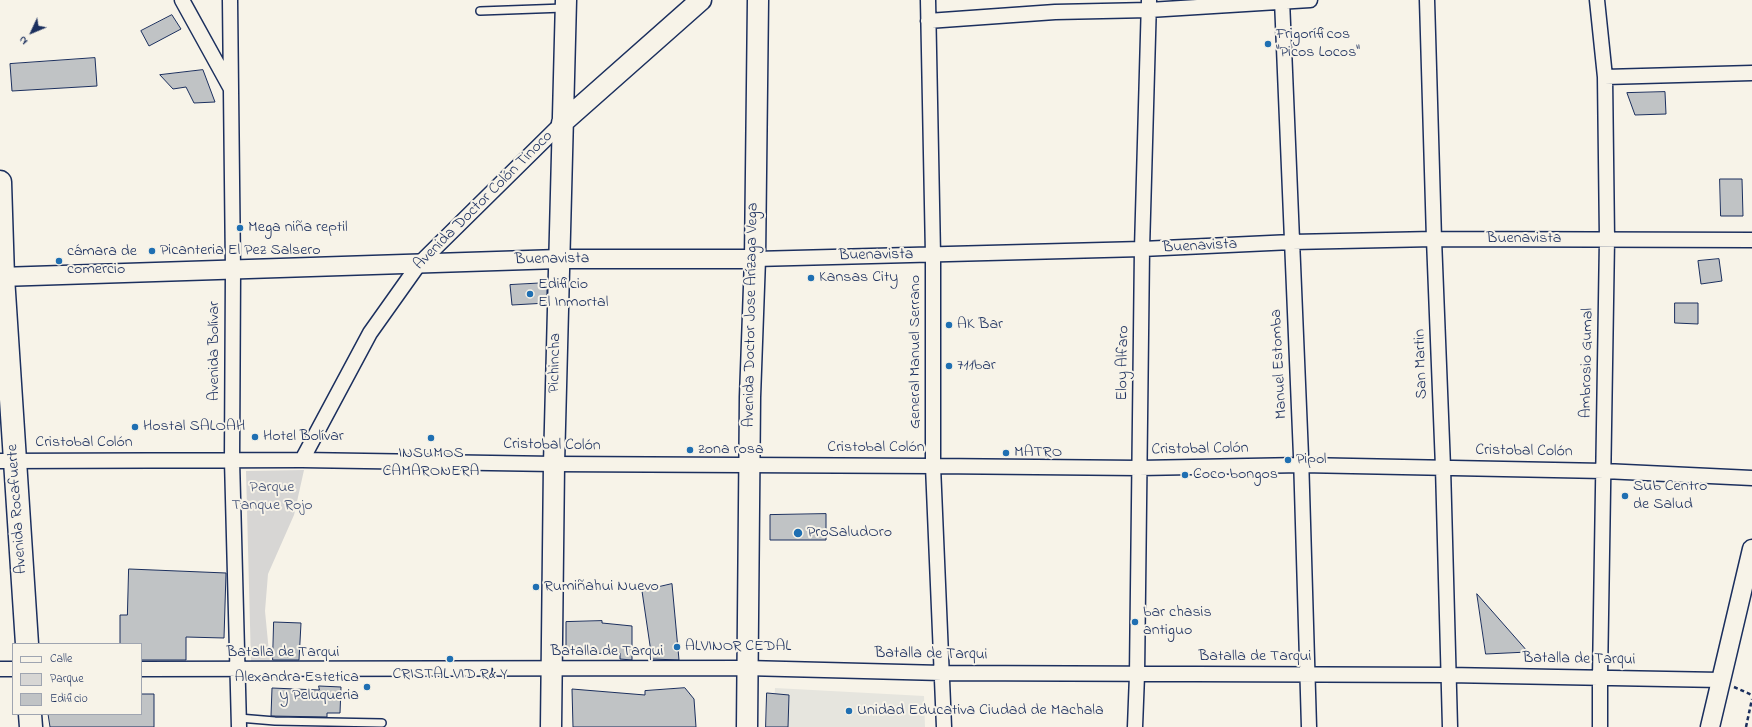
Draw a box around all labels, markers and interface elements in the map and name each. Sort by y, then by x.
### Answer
north arrow [12,12,52,52]
place label: Frigoríficos "Picos Locos" [1276,25,1360,63]
text: N [15,32,32,49]
marker: Frigoríficos "Picos Locos" [1263,39,1273,49]
street label: Avenida Doctor Colón Tinoco [410,127,558,275]
street label: Avenida Doctor Jose Arízaga Vega [740,202,764,428]
place label: Mega niña reptil [248,218,348,238]
marker: Mega niña reptil [235,223,245,233]
street label: Buenavista [1487,229,1561,249]
street label: Buenavista [1162,235,1238,259]
place label: Picanteria El Pez Salsero [160,241,321,261]
place label: cámara de comercio [67,242,137,280]
marker: Picanteria El Pez Salsero [147,246,157,256]
street label: Buenavista [838,246,914,266]
street label: Buenavista [514,250,590,270]
marker: cámara de comercio [54,256,64,266]
place label: Kansas City [819,268,898,288]
marker: Kansas City [806,273,816,283]
place label: Edificio El Inmortal [538,275,608,313]
street label: General Manuel Serrano [906,275,926,429]
marker: Edificio El Inmortal [525,289,535,299]
street label: Avenida Bolívar [205,301,225,401]
street label: Manuel Estomba [1268,308,1292,420]
street label: Ambrosio Gumal [1577,308,1599,418]
place label: AK Bar [957,315,1003,335]
marker: AK Bar [944,320,954,330]
street label: Eloy Alfaro [1114,325,1134,401]
street label: San Martin [1411,329,1433,399]
street label: Pichincha [546,333,566,393]
place label: 711bar [957,356,996,376]
marker: 711bar [944,361,954,371]
place label: Hostal SALOAH [143,417,245,437]
marker: Hostal SALOAH [130,422,140,432]
place label: Hotel Bolívar [263,427,344,447]
marker: Hotel Bolívar [250,432,260,442]
street label: Cristobal Colón [35,433,133,453]
marker: INSUMOS CAMARONERA [426,433,436,443]
street label: Cristobal Colón [503,436,601,456]
street label: Cristobal Colón [827,438,925,458]
place label: zona rosa [698,440,764,460]
street label: Cristobal Colón [1151,440,1249,460]
street label: Cristobal Colón [1475,442,1573,462]
street label: Avenida Rocafuerte [4,443,32,575]
place label: MATRO [1014,443,1062,463]
place label: INSUMOS CAMARONERA [383,444,479,482]
marker: zona rosa [685,445,695,455]
marker: MATRO [1001,448,1011,458]
place label: Pipol [1296,450,1326,470]
marker: Pipol [1283,455,1293,465]
place label: Coco bongos [1193,465,1278,485]
marker: Coco bongos [1180,470,1190,480]
place label: Sub Centro de Salud [1633,477,1707,515]
park label: Parque Tanque Rojo [232,478,312,516]
marker: Sub Centro de Salud [1620,491,1630,501]
place label: ProSaludOro [807,523,892,543]
marker: ProSaludOro [792,527,804,539]
place label: Rumiñahui Nuevo [544,577,659,597]
marker: Rumiñahui Nuevo [531,582,541,592]
place label: bar chasis antiguo [1143,603,1212,641]
marker: bar chasis antiguo [1130,617,1140,627]
place label: ALVINOR CEDAL [685,637,791,657]
street label: Batalla de Tarqui [550,642,664,662]
marker: ALVINOR CEDAL [672,642,682,652]
legend [12,643,142,715]
street label: Batalla de Tarqui [226,643,340,663]
street label: Batalla de Tarqui [874,644,988,666]
street label: Batalla de Tarqui [1198,647,1312,667]
street label: Batalla de Tarqui [1522,649,1636,671]
text: Calle [50,650,72,668]
marker: CRISTAL VID R& Y [445,654,455,664]
place label: CRISTAL VID R& Y [392,665,508,685]
place label: Alexandra Estetica y Peluqueria [235,668,359,706]
text: Parque [50,670,84,688]
marker: Alexandra Estetica y Peluqueria [362,682,372,692]
text: Edificio [50,690,88,708]
place label: Unidad Educativa Ciudad de Machala [857,701,1104,721]
marker: Unidad Educativa Ciudad de Machala [844,706,854,716]

